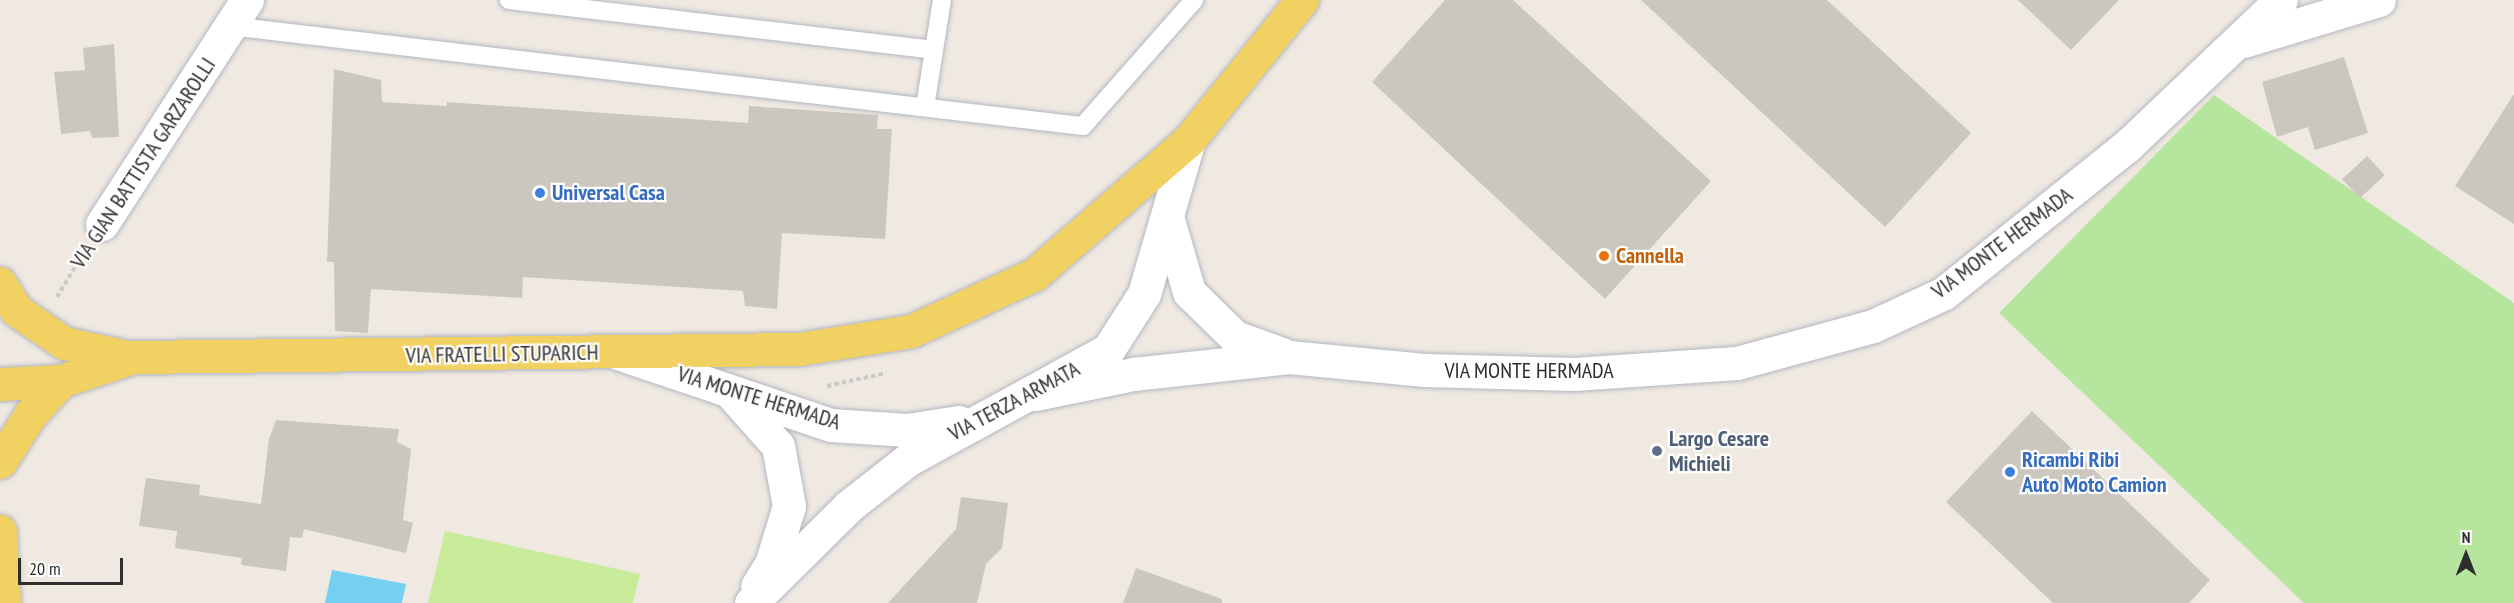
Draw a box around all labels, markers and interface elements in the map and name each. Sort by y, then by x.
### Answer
street label: VIA GIAN BATTISTA GARZAROLLI [64,52,222,274]
place label: Universal Casa [552,180,665,206]
street label: VIA MONTE HERMADA [1926,181,2078,305]
marker: Universal Casa [533,186,547,200]
place label: Cannella [1616,243,1684,269]
marker: Cannella [1597,249,1611,263]
street label: VIA FRATELLI STUPARICH [405,339,599,369]
street label: VIA TERZA ARMATA [943,355,1085,447]
street label: VIA MONTE HERMADA [1444,358,1614,384]
street label: VIA MONTE HERMADA [674,361,844,435]
place label: Largo Cesare Michieli [1669,425,1769,476]
marker: Largo Cesare Michieli [1650,444,1664,458]
place label: Ricambi Ribi Auto Moto Camion [2022,446,2167,498]
marker: Ricambi Ribi Auto Moto Camion [2003,465,2017,479]
north arrow [2436,525,2496,585]
text: N [2462,527,2470,547]
scale bar [21,546,126,584]
text: 20 m [29,557,61,580]

